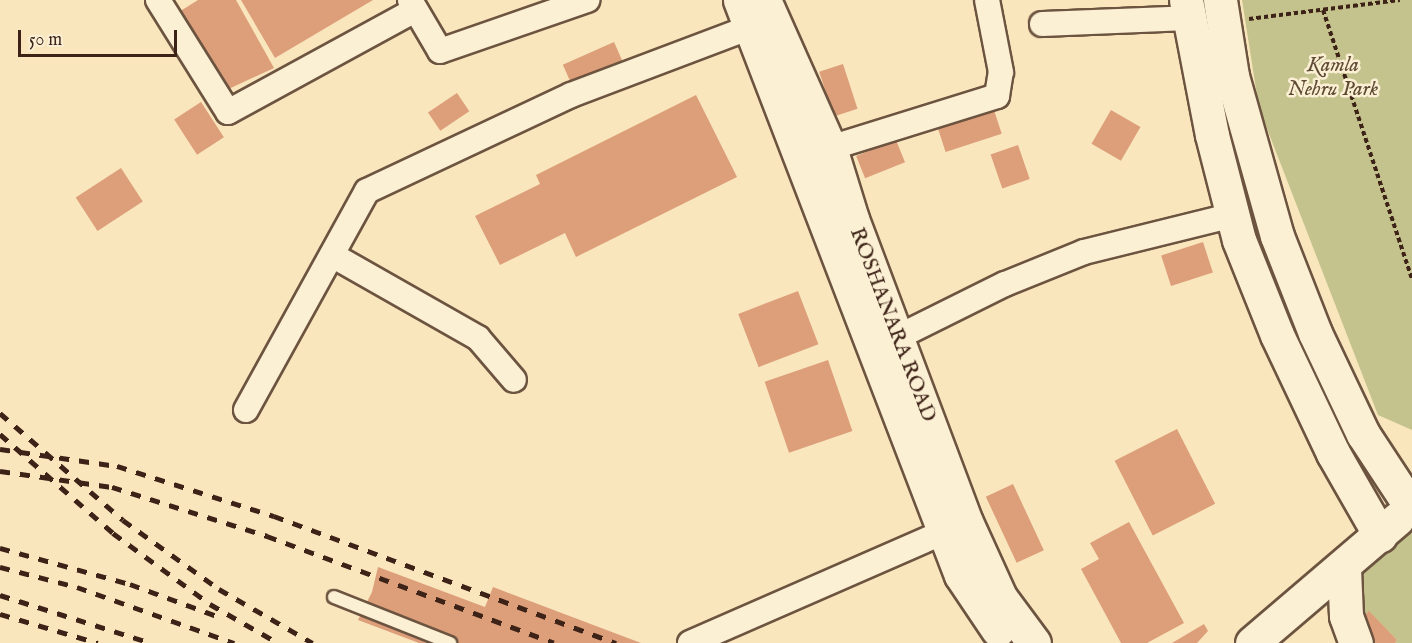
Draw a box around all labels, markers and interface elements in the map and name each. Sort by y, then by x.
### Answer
scale bar [21,18,180,56]
text: 50 m [29,29,62,52]
park label: Kamla Nehru Park [1288,53,1378,103]
street label: ROSHANARA ROAD [843,224,941,426]

